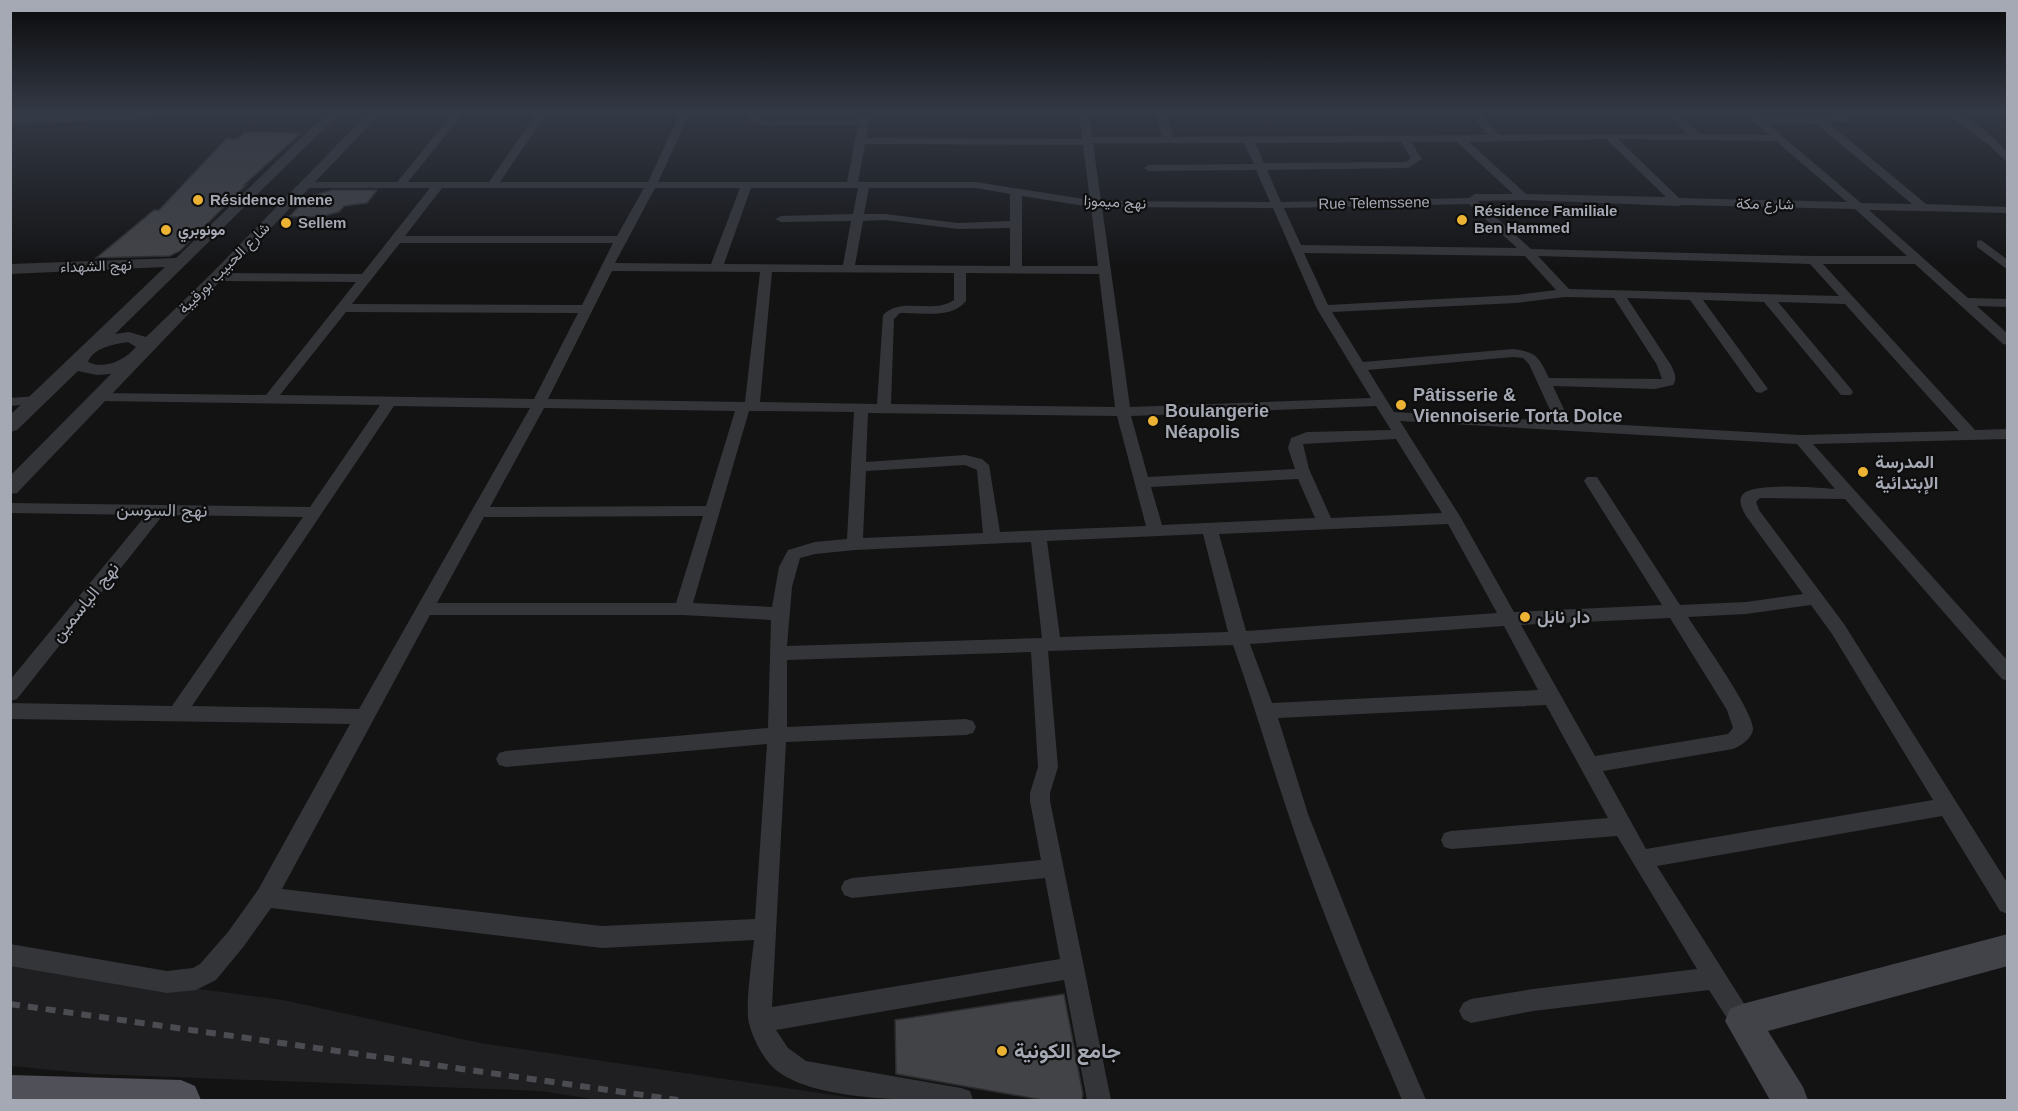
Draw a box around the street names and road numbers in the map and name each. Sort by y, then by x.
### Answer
street label: نهج ميموزا [1083,191,1147,215]
street label: Rue Telemssene [1318,193,1430,212]
street label: شارع مكة [1736,194,1794,216]
street label: شارع الحبيب بورقيبة [175,219,275,319]
street label: نهج الشهداء [60,256,132,278]
street label: نهج السوسن [116,499,208,523]
street label: نهج الياسمين [47,558,125,647]

